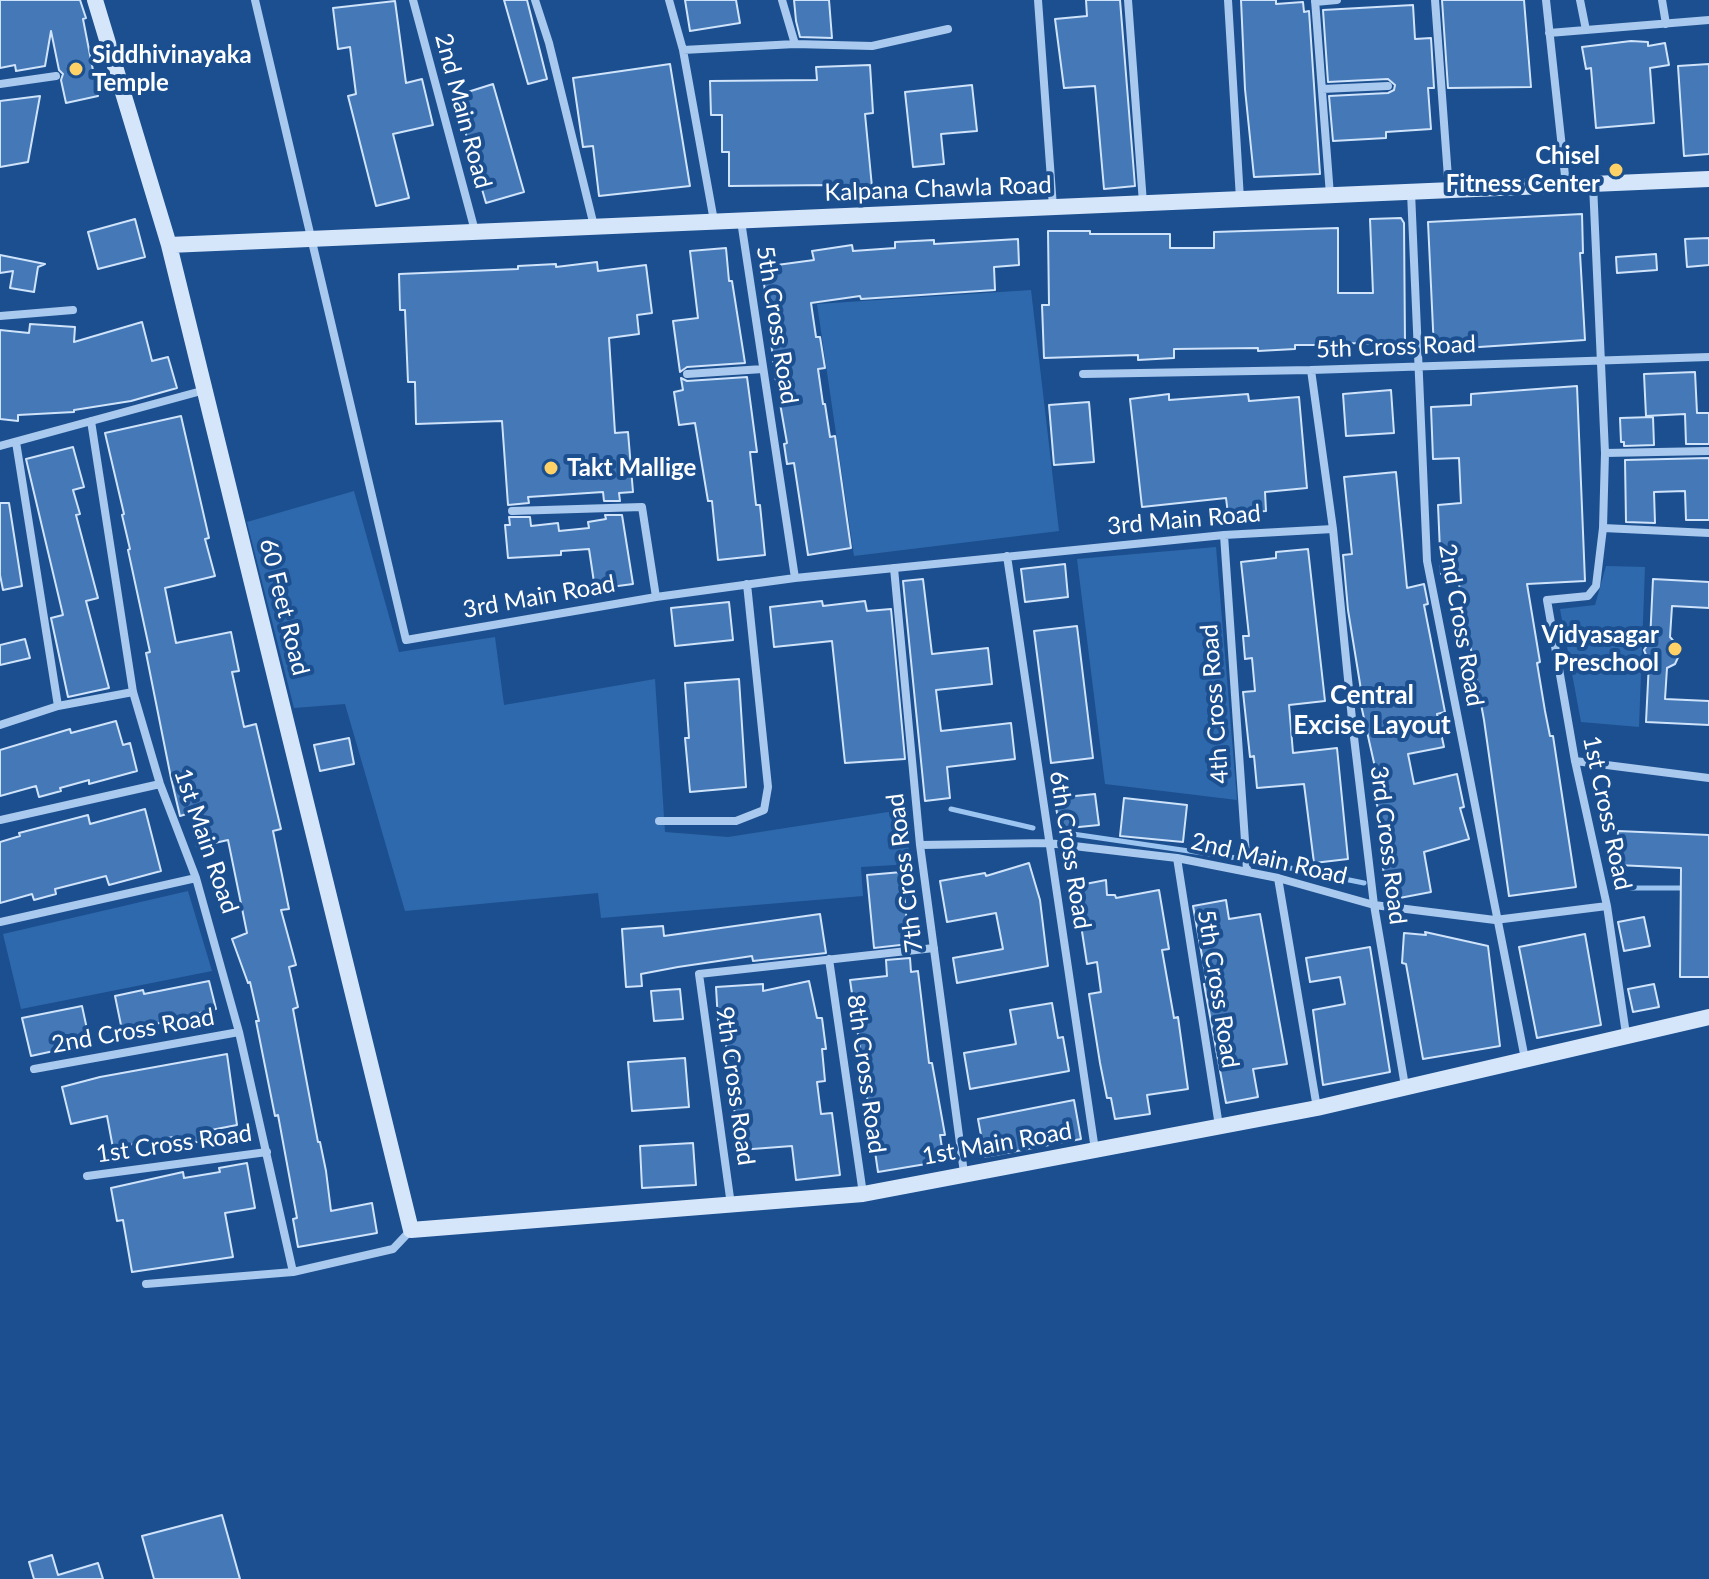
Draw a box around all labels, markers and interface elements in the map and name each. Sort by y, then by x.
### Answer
street label: 2nd Main Road [428,30,498,192]
place label: Siddhivinayaka Temple [92,41,252,97]
marker: Siddhivinayaka Temple [67,60,85,78]
place label: Chisel Fitness Center [1446,142,1600,198]
marker: Chisel Fitness Center [1607,161,1625,179]
street label: Kalpana Chawla Road [824,171,1052,207]
street label: 5th Cross Road [750,244,804,406]
street label: 5th Cross Road [1316,330,1476,364]
place label: Takt Mallige [567,454,696,482]
marker: Takt Mallige [542,459,560,477]
street label: 3rd Main Road [1106,499,1262,541]
street label: 60 Feet Road [253,536,315,678]
street label: 2nd Cross Road [1433,541,1489,709]
street label: 3rd Main Road [461,569,617,625]
place label: Vidyasagar Preschool [1542,621,1659,677]
street label: 4th Cross Road [1195,623,1235,785]
marker: Vidyasagar Preschool [1666,640,1684,658]
district label: Central Excise Layout [1293,680,1451,742]
street label: 1st Cross Road [1577,733,1637,893]
street label: 3rd Cross Road [1364,764,1412,926]
street label: 1st Main Road [168,765,244,917]
street label: 6th Cross Road [1043,769,1097,931]
street label: 7th Cross Road [881,792,929,954]
street label: 2nd Main Road [1188,827,1350,891]
street label: 5th Cross Road [1191,908,1245,1070]
street label: 8th Cross Road [841,993,891,1155]
street label: 2nd Cross Road [49,1003,217,1059]
street label: 9th Cross Road [710,1005,760,1167]
street label: 1st Main Road [920,1117,1074,1171]
street label: 1st Cross Road [94,1119,254,1169]

